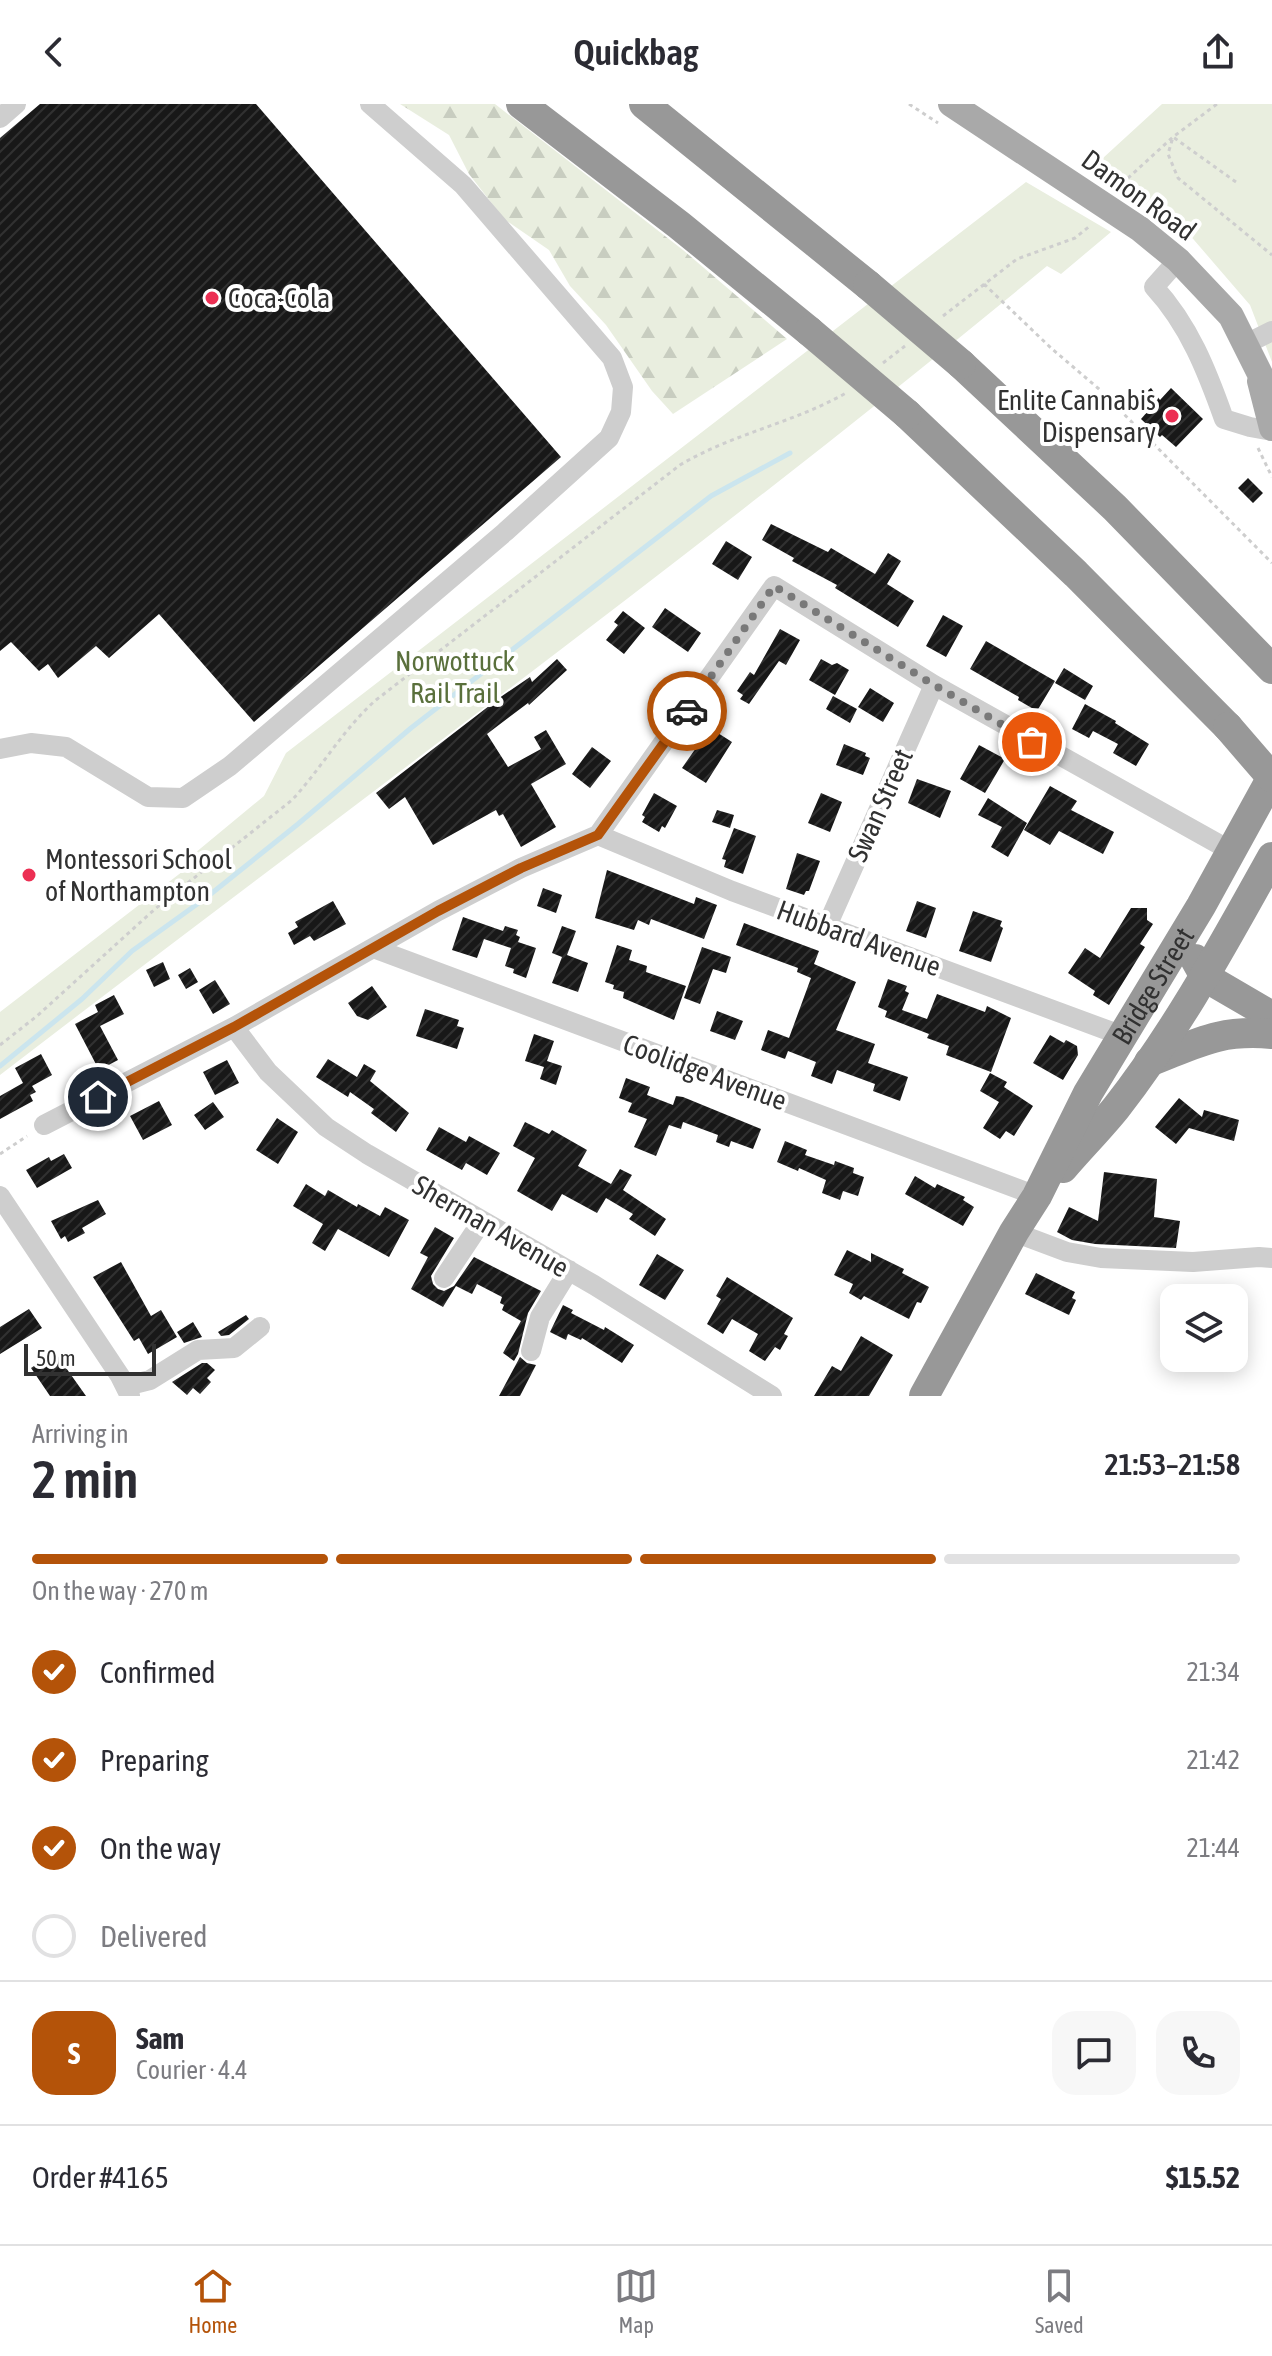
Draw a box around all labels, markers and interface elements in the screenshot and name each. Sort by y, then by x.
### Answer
icon: back [32,30,76,74]
icon: share [1196,30,1240,74]
text: Quickbag [573,31,699,73]
street label: Damon Road [1076,143,1202,247]
place label: Coca-Cola [228,282,330,314]
marker: Coca-Cola [203,289,221,307]
place label: Enlite Cannabis Dispensary [997,384,1156,448]
marker: Enlite Cannabis Dispensary [1163,407,1181,425]
park label: Norwottuck Rail Trail [395,645,515,709]
courier [647,671,727,751]
icon: car [665,689,709,733]
pin [998,708,1066,776]
icon: bag [1010,720,1054,764]
street label: Swan Street [841,744,919,866]
place label: Montessori School of Northampton [45,843,232,907]
marker: Montessori School of Northampton [20,866,38,884]
street label: Hubbard Avenue [773,894,945,982]
street label: Bridge Street [1105,922,1200,1050]
street label: Coolidge Avenue [619,1028,791,1116]
pin [64,1063,132,1131]
icon: home [76,1075,120,1119]
street label: Sherman Avenue [407,1169,575,1283]
map controls [1160,1284,1248,1372]
button: layers [1160,1284,1248,1372]
scale bar [24,1340,156,1376]
text: 50 m [36,1345,76,1371]
text: Arriving in [32,1419,129,1449]
text: 21:53–21:58 [1105,1447,1240,1481]
text: 2 min [32,1449,138,1509]
text: On the way · 270 m [32,1576,209,1606]
icon: check [32,1650,76,1694]
text: Confirmed [100,1655,215,1689]
text: 21:34 [1186,1657,1240,1687]
icon: check [32,1738,76,1782]
text: Preparing [100,1743,209,1777]
text: 21:42 [1186,1745,1240,1775]
icon: check [32,1826,76,1870]
text: On the way [100,1831,221,1865]
text: 21:44 [1186,1833,1240,1863]
text: Delivered [100,1919,208,1953]
button: chat [1052,2011,1136,2095]
button: phone [1156,2011,1240,2095]
text: Sam [136,2021,184,2055]
text: S [68,2036,80,2070]
text: Courier · 4.4 [136,2055,247,2085]
text: Order #4165 [32,2160,169,2194]
text: $15.52 [1166,2160,1240,2194]
tab: Home [188,2264,237,2338]
tab: Map [614,2264,658,2338]
tab: Saved [1035,2264,1084,2338]

